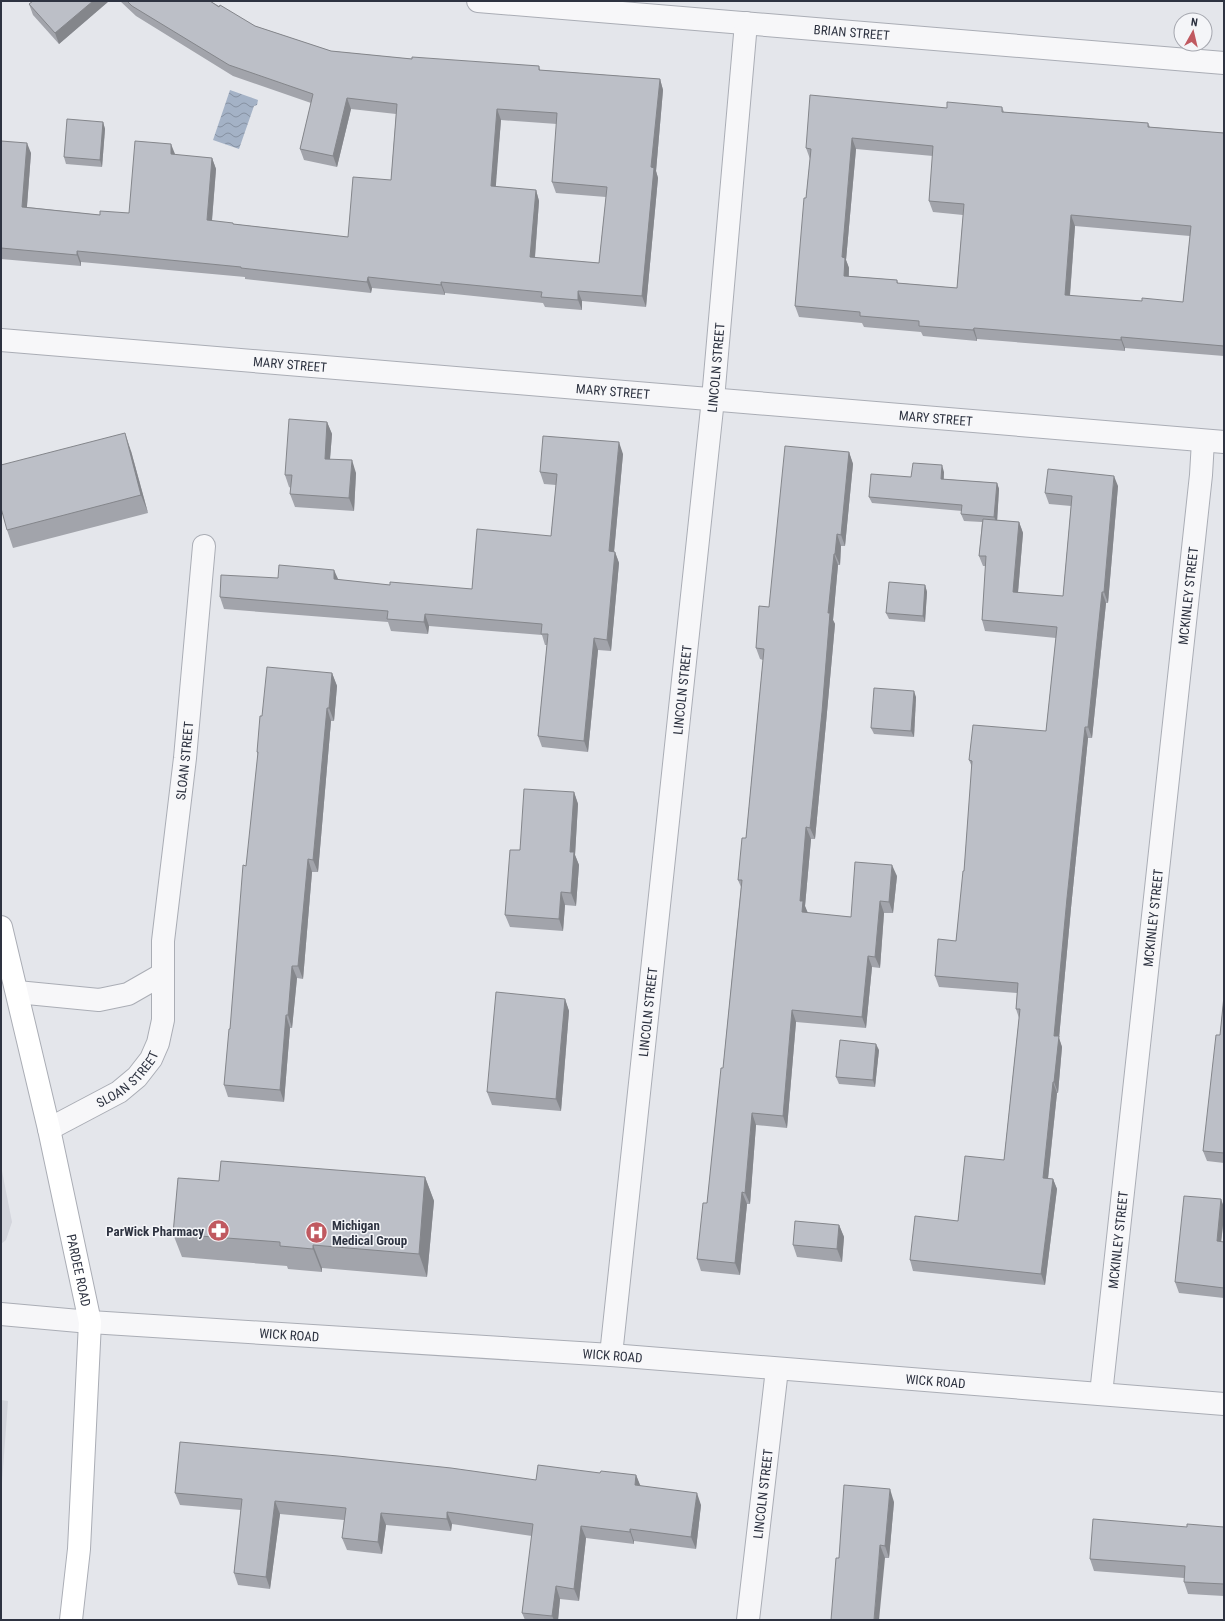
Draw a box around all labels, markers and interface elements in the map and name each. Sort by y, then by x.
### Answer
north arrow [1173,12,1213,52]
text: N [1190,16,1199,30]
street label: BRIAN STREET [813,21,891,43]
street label: LINCOLN STREET [704,322,727,413]
street label: MARY STREET [252,354,328,375]
street label: MARY STREET [575,380,651,402]
street label: MARY STREET [898,407,974,429]
street label: MCKINLEY STREET [1175,546,1201,645]
street label: LINCOLN STREET [670,644,694,735]
street label: SLOAN STREET [173,720,196,801]
street label: MCKINLEY STREET [1140,868,1166,968]
street label: LINCOLN STREET [635,966,660,1058]
street label: SLOAN STREET [94,1048,161,1110]
street label: MCKINLEY STREET [1105,1190,1131,1290]
pharmacy icon: ParWick Pharmacy [206,1218,232,1244]
place label: Michigan Medical Group [332,1218,407,1248]
hospital icon: Michigan Medical Group [304,1219,330,1245]
place label: ParWick Pharmacy [106,1224,204,1239]
street label: PARDEE ROAD [64,1233,94,1308]
street label: WICK ROAD [259,1325,320,1344]
street label: WICK ROAD [582,1346,643,1365]
street label: WICK ROAD [905,1371,966,1391]
street label: LINCOLN STREET [750,1448,775,1540]

